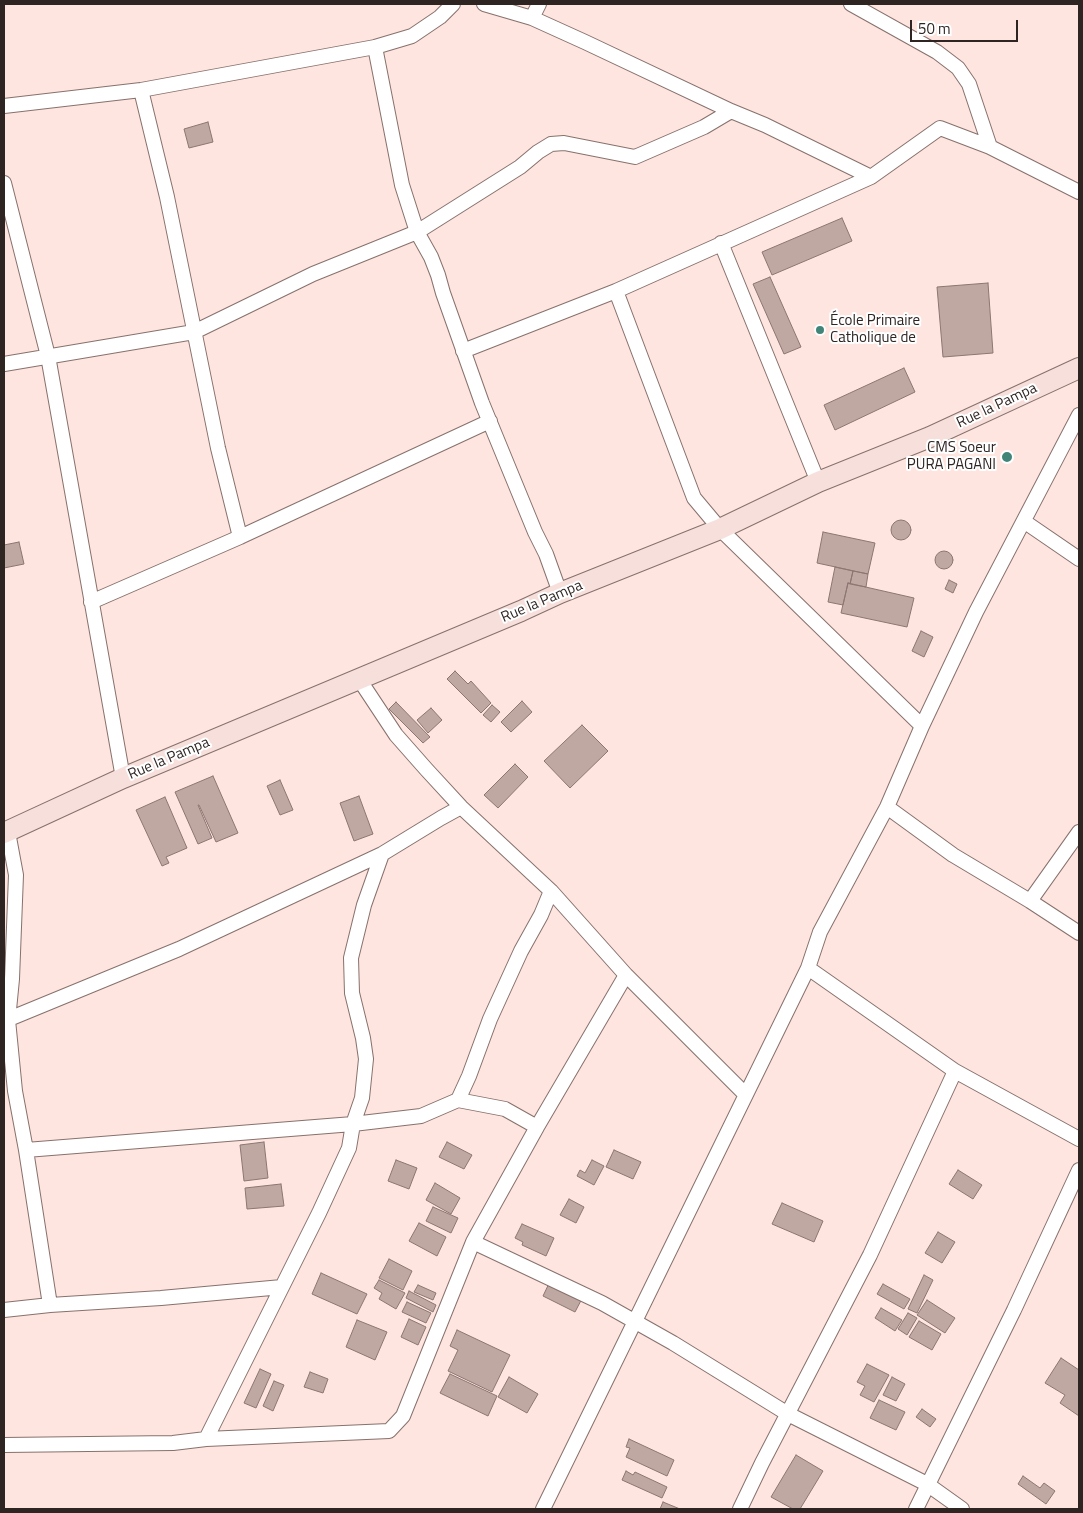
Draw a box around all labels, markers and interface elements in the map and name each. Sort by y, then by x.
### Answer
scale bar [913,10,1020,42]
text: 50 m [918,17,951,40]
place label: École Primaire Catholique de [830,312,920,347]
marker: École Primaire Catholique de [814,324,826,336]
street label: Rue la Pampa [954,380,1040,432]
place label: CMS Soeur PURA PAGANI [907,439,996,474]
marker: CMS Soeur PURA PAGANI [1000,450,1014,464]
street label: Rue la Pampa [499,577,585,627]
street label: Rue la Pampa [126,734,212,784]

